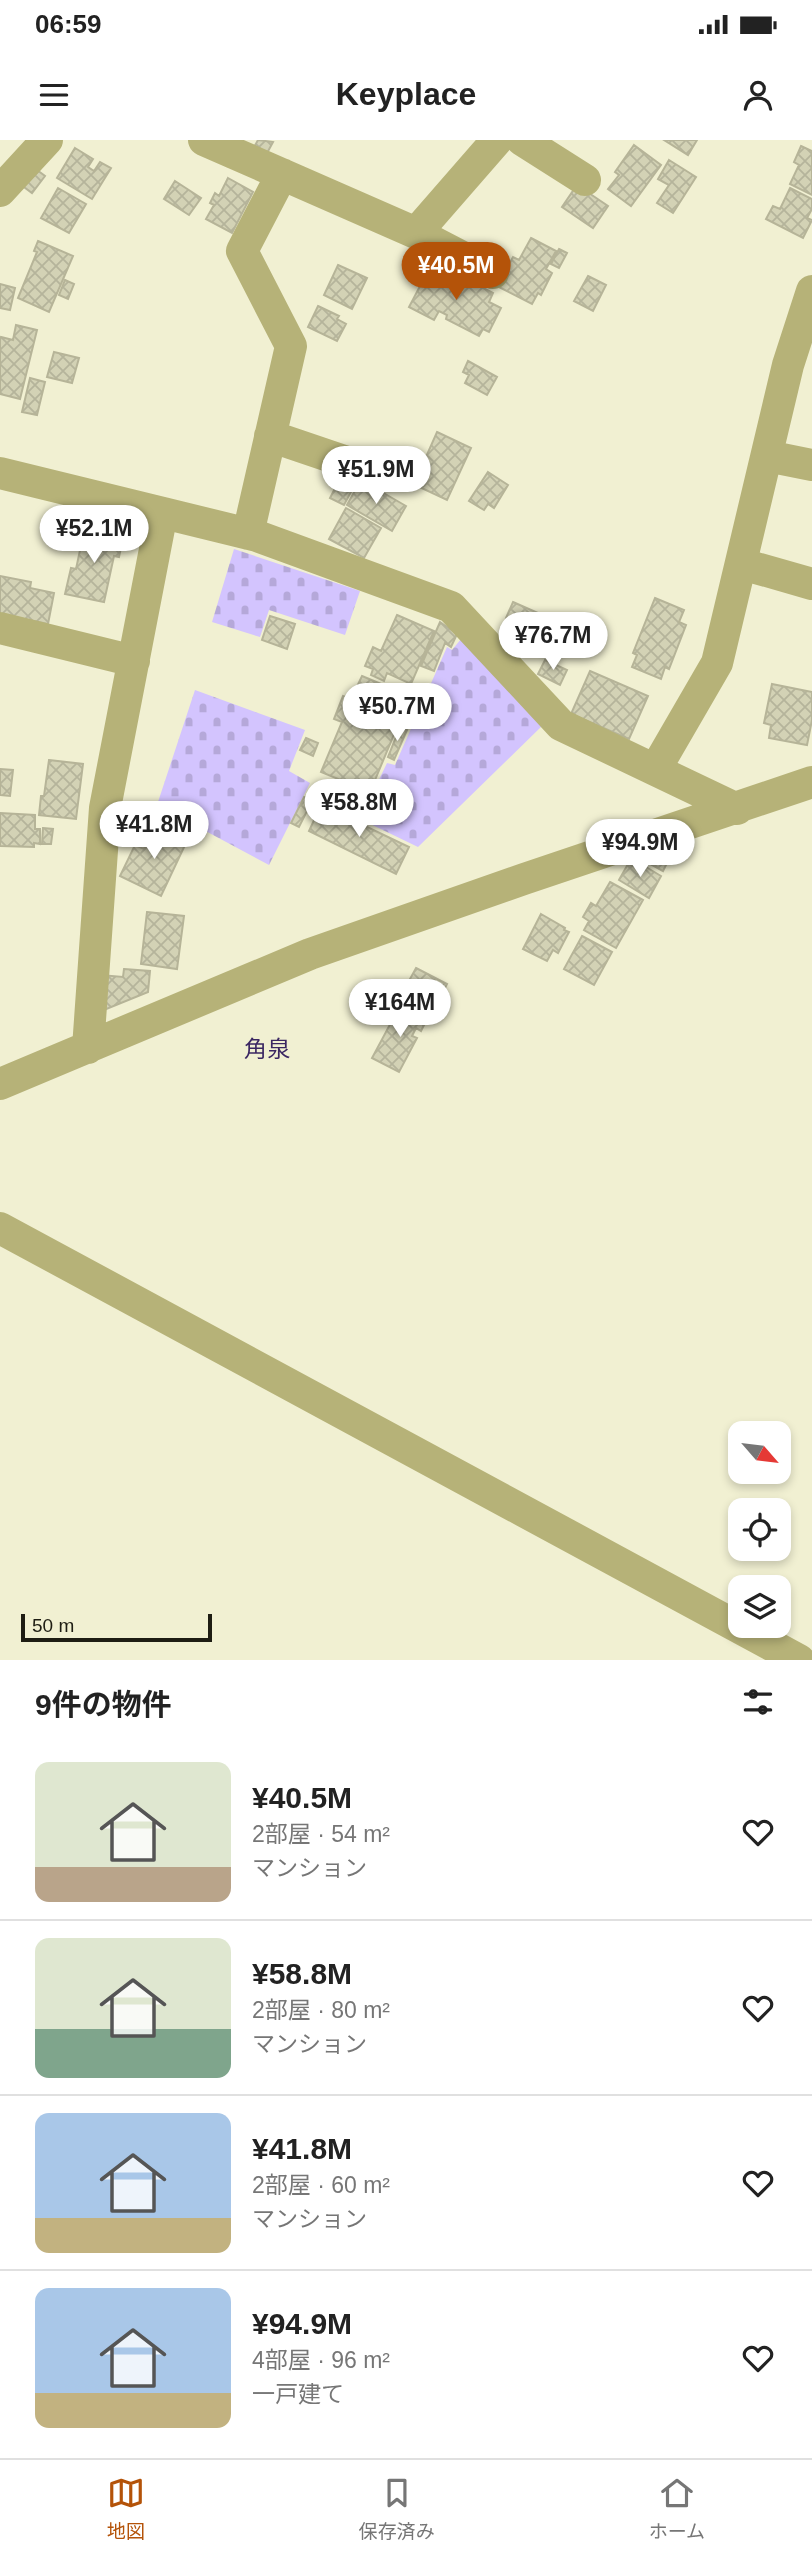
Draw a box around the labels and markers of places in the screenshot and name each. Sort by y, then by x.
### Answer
pin: ¥40.5M [399,242,513,302]
pin: ¥51.9M [319,446,433,506]
pin: ¥52.1M [37,506,151,565]
pin: ¥76.7M [496,612,610,672]
pin: ¥50.7M [340,684,454,743]
pin: ¥58.8M [302,780,416,839]
pin: ¥41.8M [97,802,211,861]
pin: ¥94.9M [583,820,697,879]
pin: ¥164M [351,979,449,1039]

